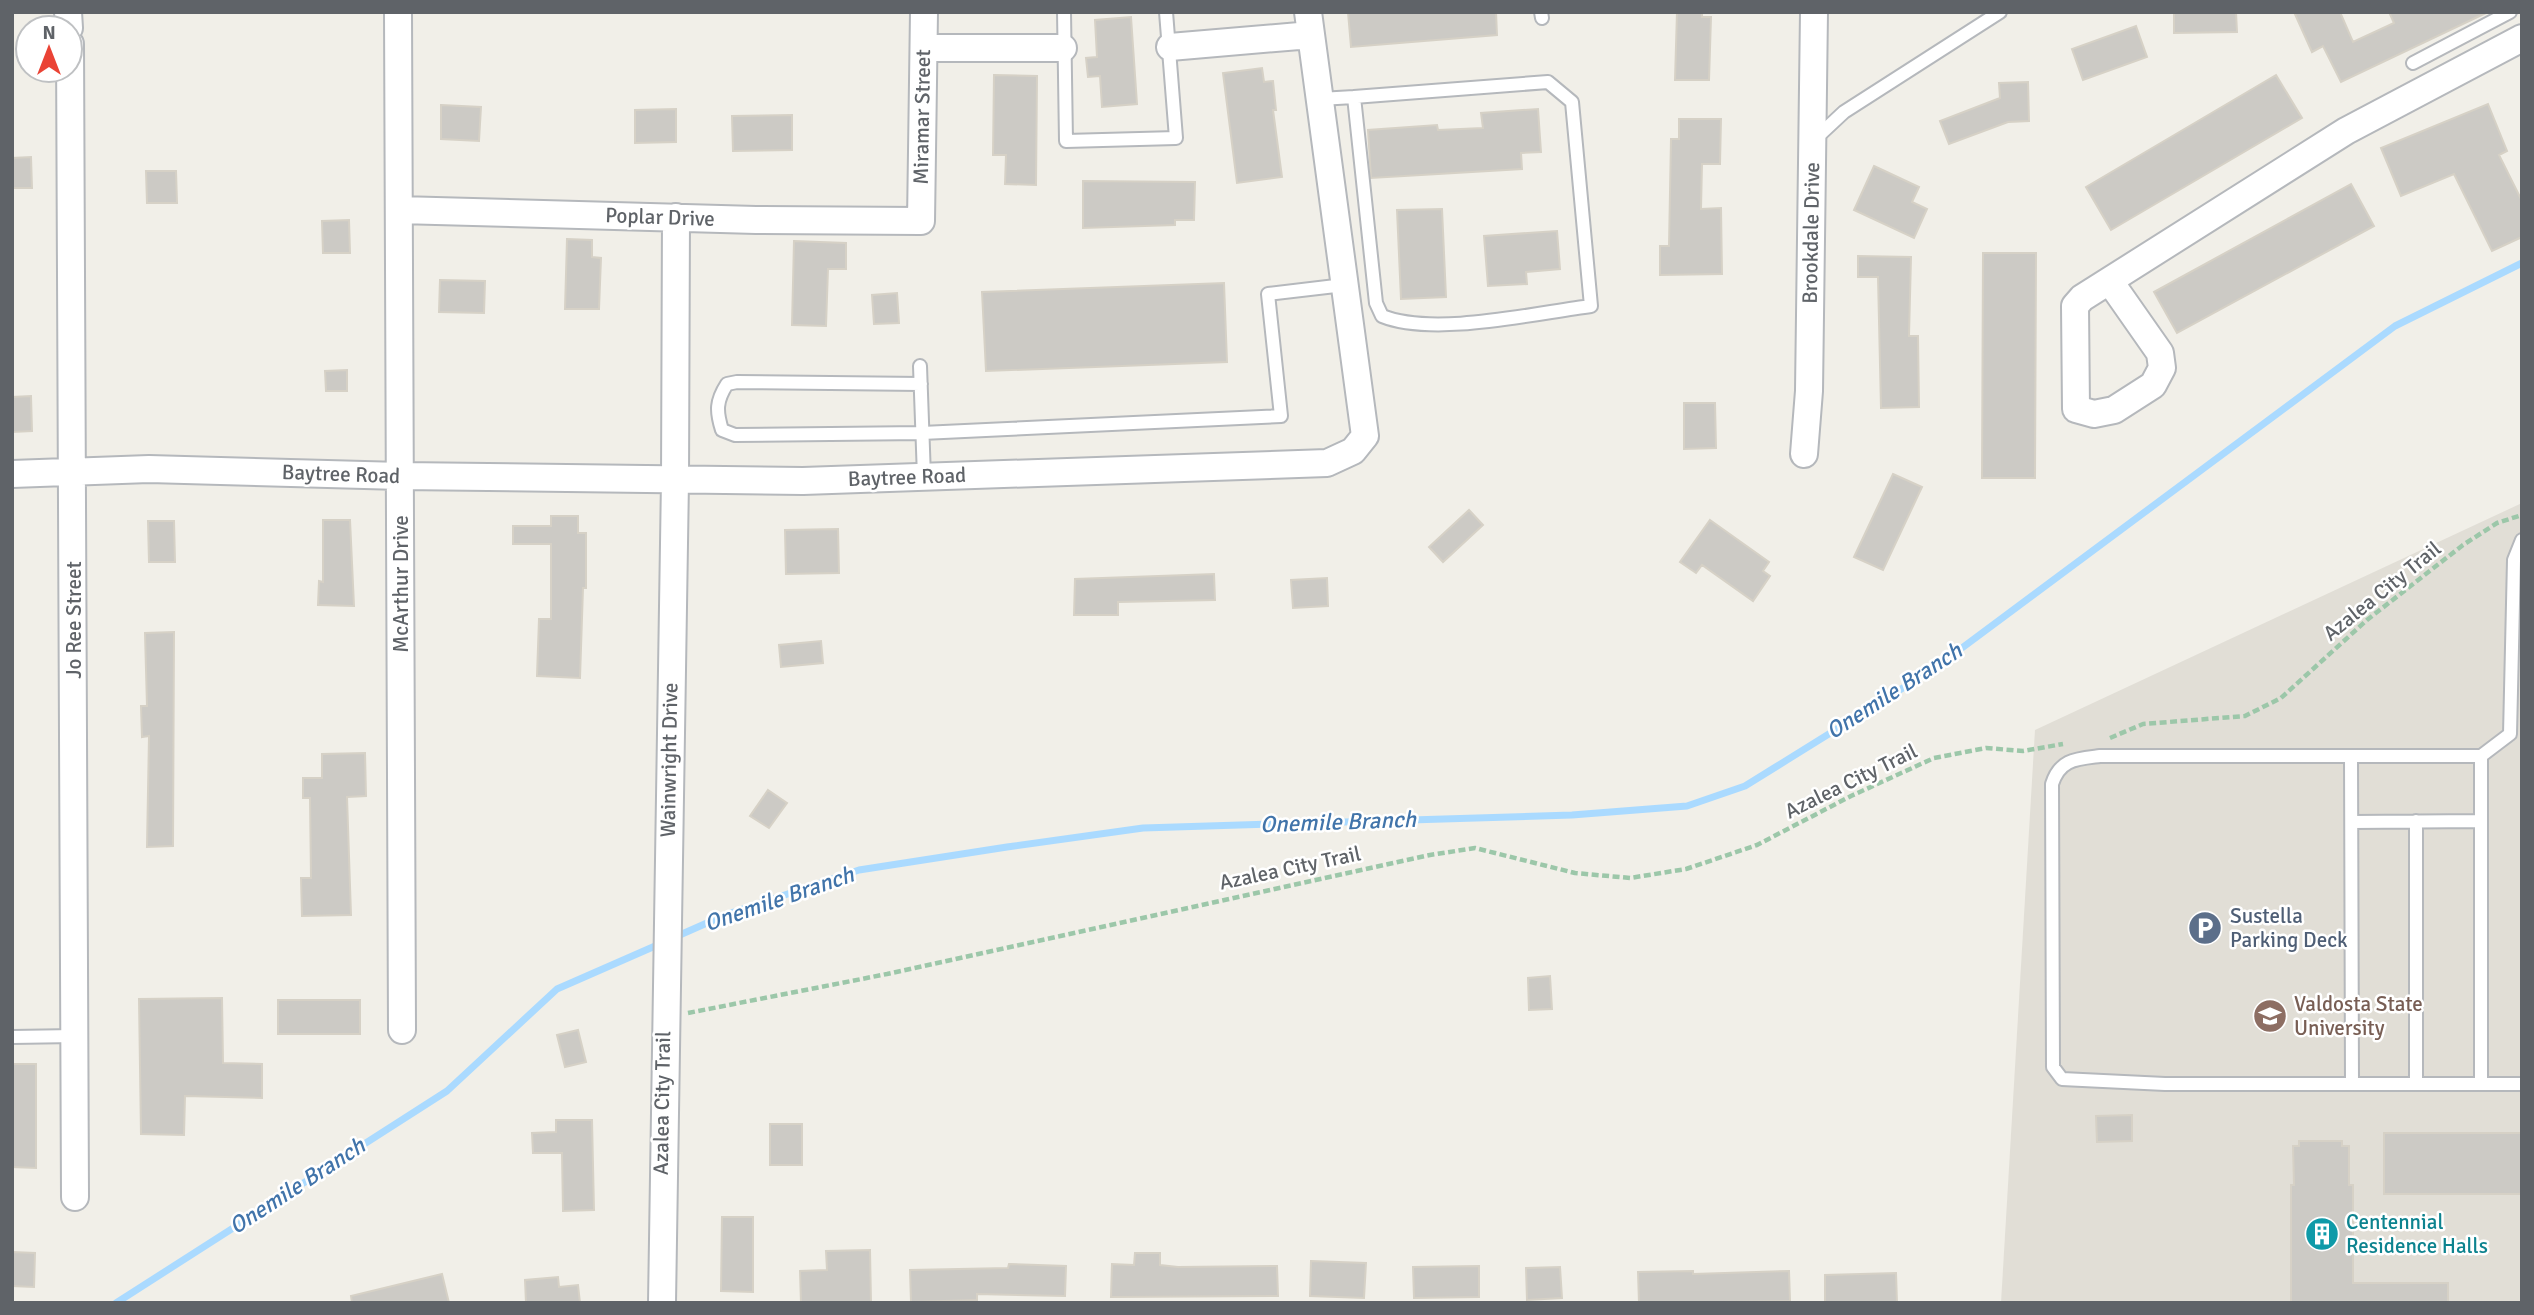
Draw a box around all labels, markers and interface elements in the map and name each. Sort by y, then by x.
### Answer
north arrow [14,14,84,84]
text: N [42,21,56,45]
street label: Miramar Street [908,49,936,185]
street label: Brookdale Drive [1797,162,1825,304]
street label: Poplar Drive [605,202,715,232]
street label: Baytree Road [281,459,401,489]
street label: Baytree Road [847,462,967,492]
street label: McArthur Drive [388,515,414,653]
street label: Azalea City Trail [2318,536,2446,646]
street label: Jo Ree Street [61,561,87,679]
water label: Onemile Branch [1821,635,1969,746]
street label: Wainwright Drive [655,682,683,838]
street label: Azalea City Trail [1781,738,1921,824]
water label: Onemile Branch [1259,805,1418,839]
street label: Azalea City Trail [1217,840,1363,896]
water label: Onemile Branch [700,859,859,938]
place label: Sustella Parking Deck [2230,903,2348,953]
parking icon: Sustella Parking Deck [2186,909,2224,947]
place label: Valdosta State University [2294,991,2423,1041]
school or university icon: Valdosta State University [2251,997,2289,1035]
street label: Azalea City Trail [648,1031,676,1175]
water label: Onemile Branch [224,1130,372,1241]
place label: Centennial Residence Halls [2346,1209,2488,1259]
building icon: Centennial Residence Halls [2303,1215,2341,1253]

